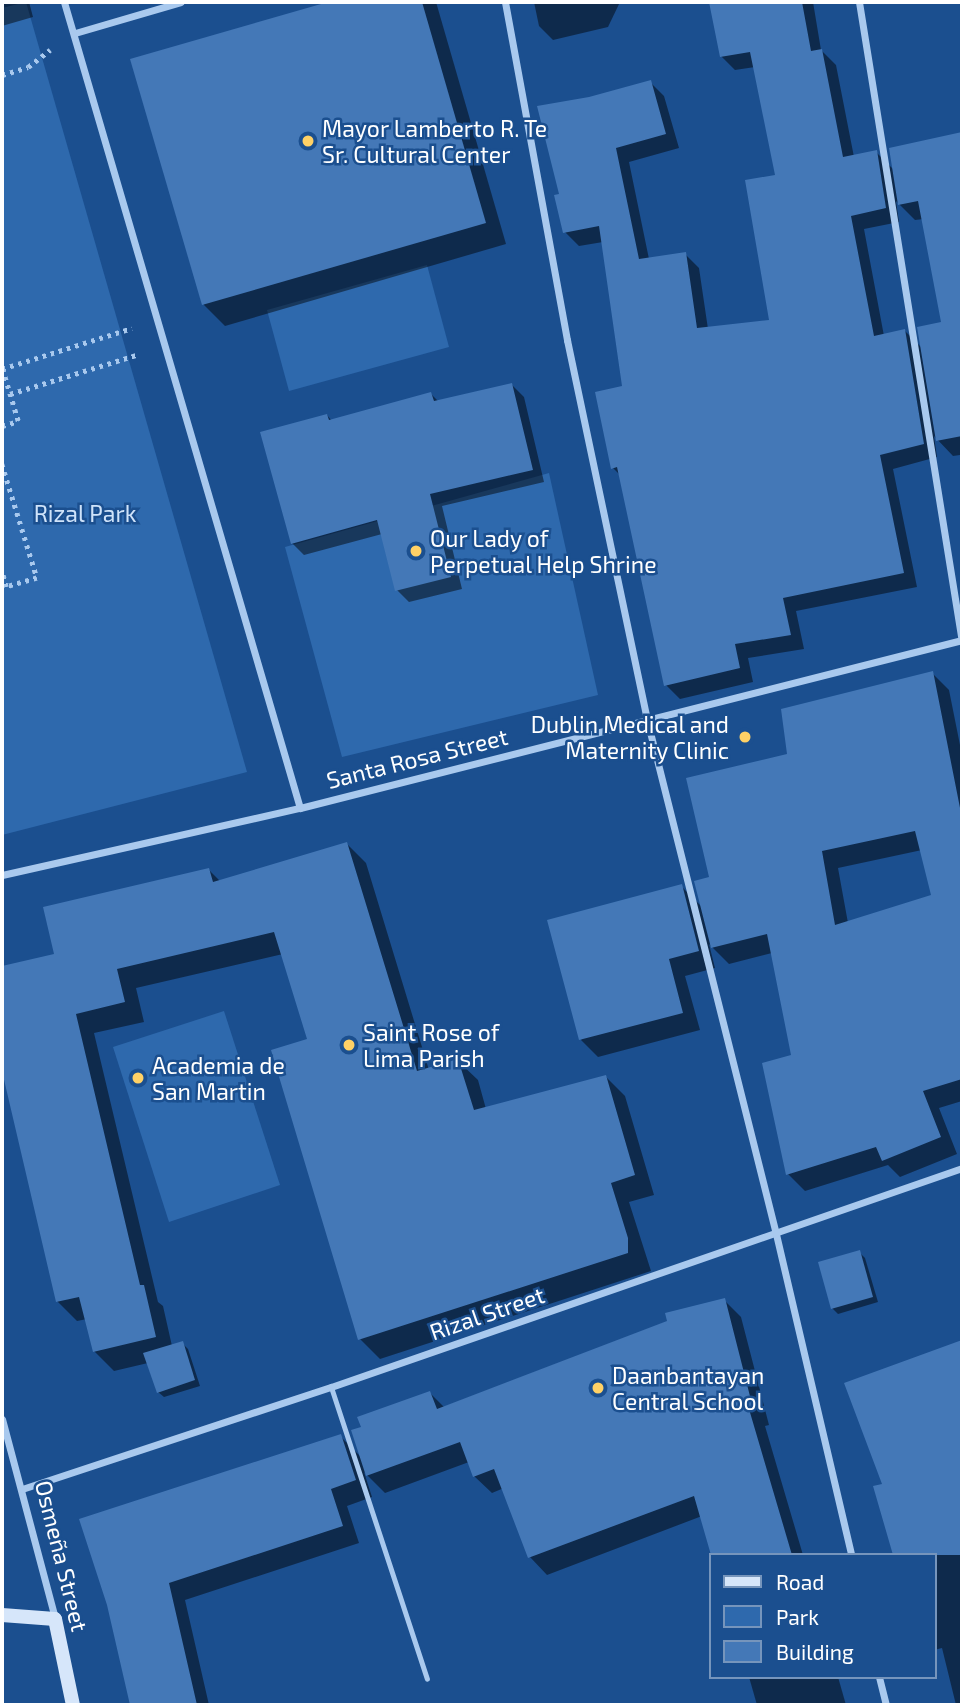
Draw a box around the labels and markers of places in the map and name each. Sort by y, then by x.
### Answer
place label: Mayor Lamberto R. Te Sr. Cultural Center [322,114,548,168]
marker: Mayor Lamberto R. Te Sr. Cultural Center [300,133,316,149]
place label: Our Lady of Perpetual Help Shrine [430,524,657,578]
marker: Our Lady of Perpetual Help Shrine [408,543,424,559]
place label: Dublin Medical and Maternity Clinic [530,710,729,764]
marker: Dublin Medical and Maternity Clinic [735,727,755,747]
place label: Saint Rose of Lima Parish [363,1018,500,1072]
marker: Saint Rose of Lima Parish [341,1037,357,1053]
place label: Academia de San Martin [152,1051,285,1105]
marker: Academia de San Martin [130,1070,146,1086]
place label: Daanbantayan Central School [612,1361,764,1415]
marker: Daanbantayan Central School [590,1380,606,1396]

